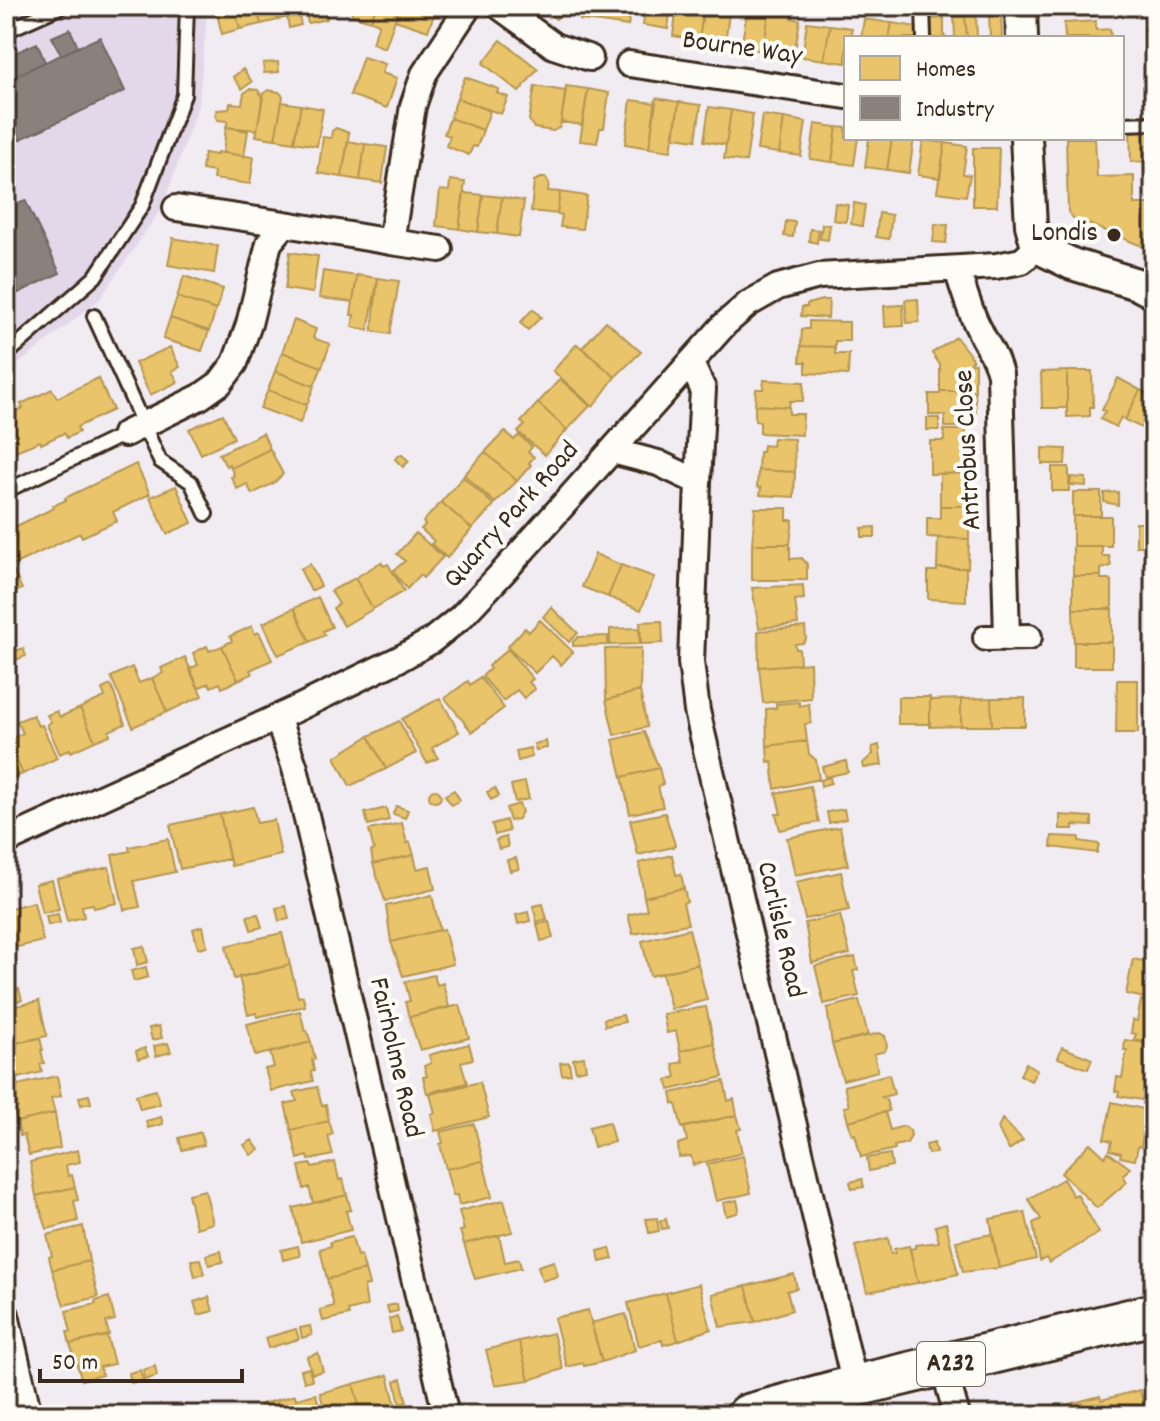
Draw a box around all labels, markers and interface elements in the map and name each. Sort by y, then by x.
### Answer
street label: Bourne Way [680,22,805,78]
legend [844,36,1124,140]
text: Homes [916,54,976,88]
text: Industry [916,94,995,128]
place label: Londis [1031,215,1098,255]
marker: Londis [1105,226,1123,244]
street label: Antrobus Close [946,369,994,531]
street label: Quarry Park Road [436,433,590,599]
street label: Carlisle Road [744,858,814,1002]
street label: Fairholme Road [356,974,432,1142]
scale bar [40,1333,242,1383]
road number: A232 [917,1342,985,1386]
text: 50 m [52,1347,98,1381]

